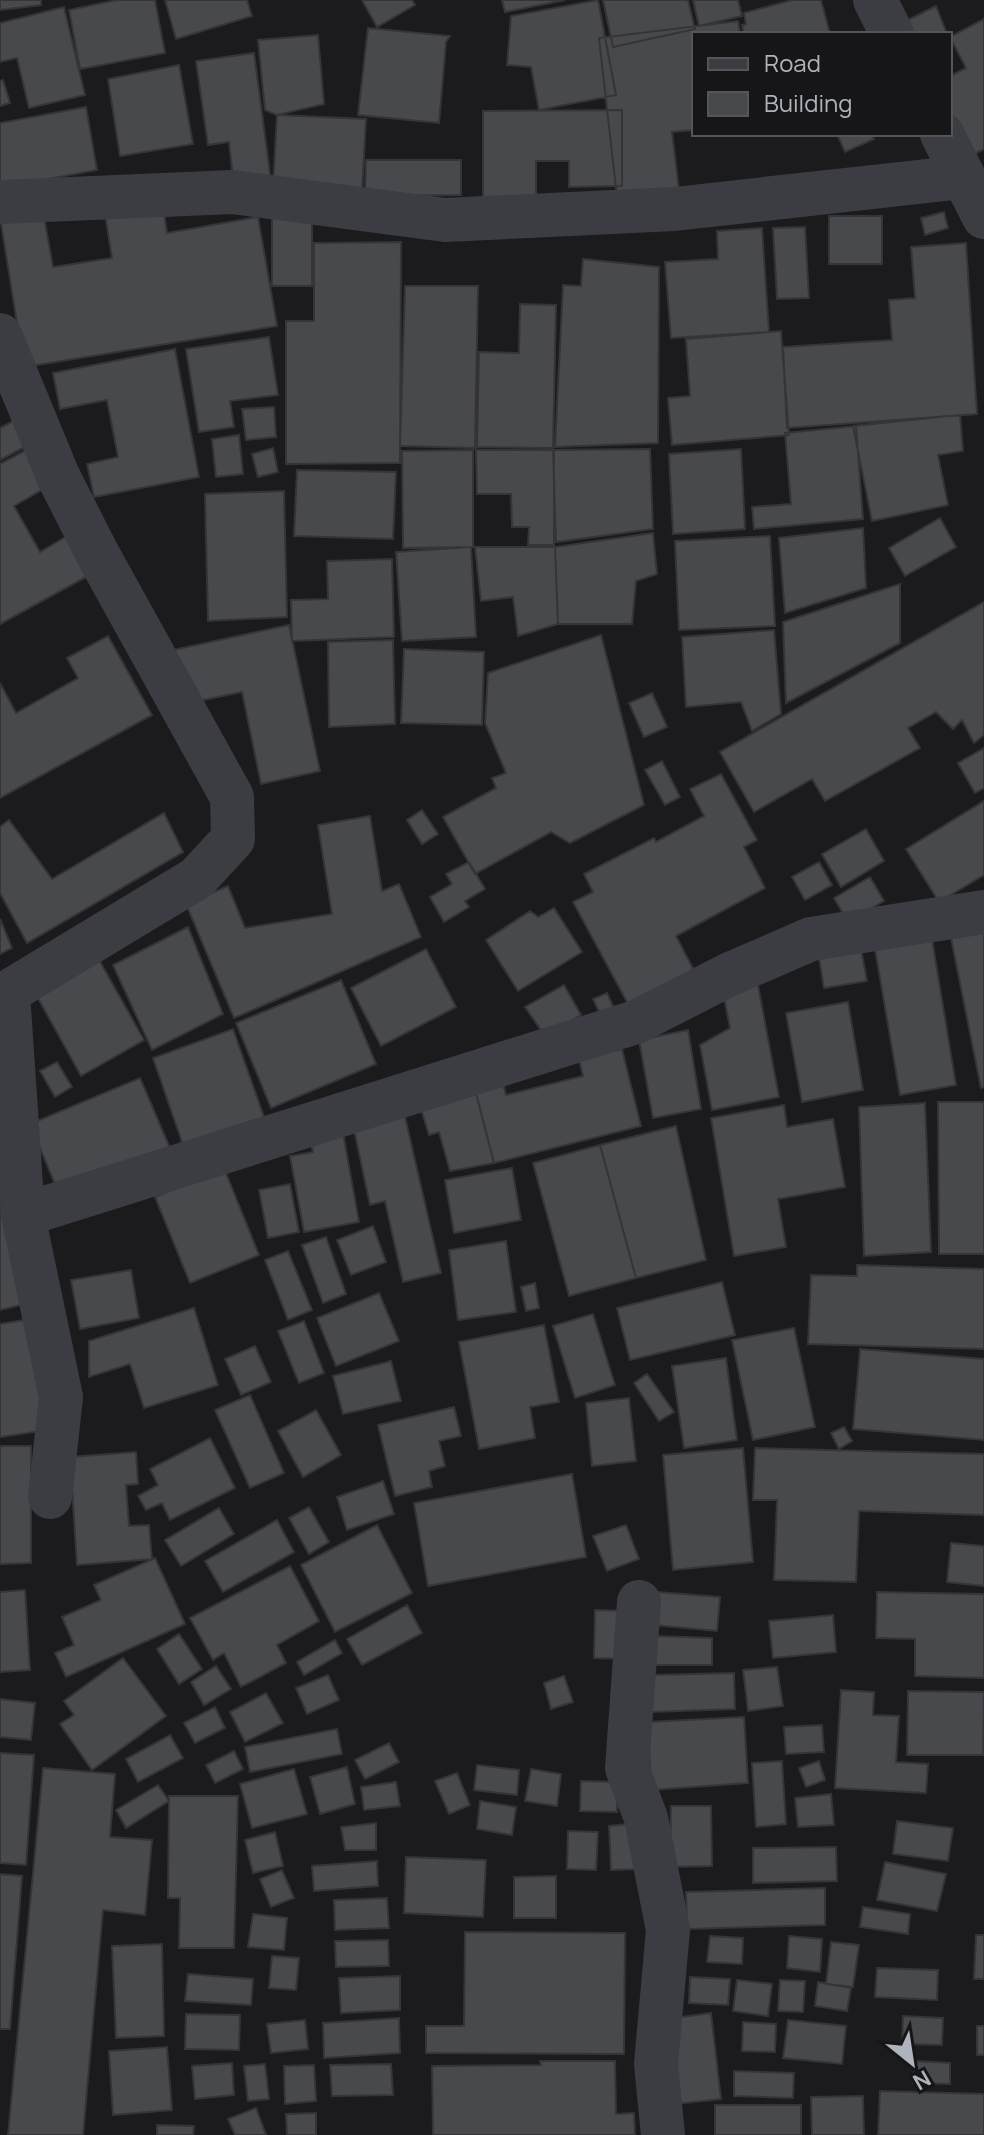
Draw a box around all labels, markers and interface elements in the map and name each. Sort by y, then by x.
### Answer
legend [692,32,952,136]
text: Road [764,46,821,79]
text: Building [764,86,852,119]
north arrow [872,2023,952,2103]
text: N [908,2063,936,2097]

